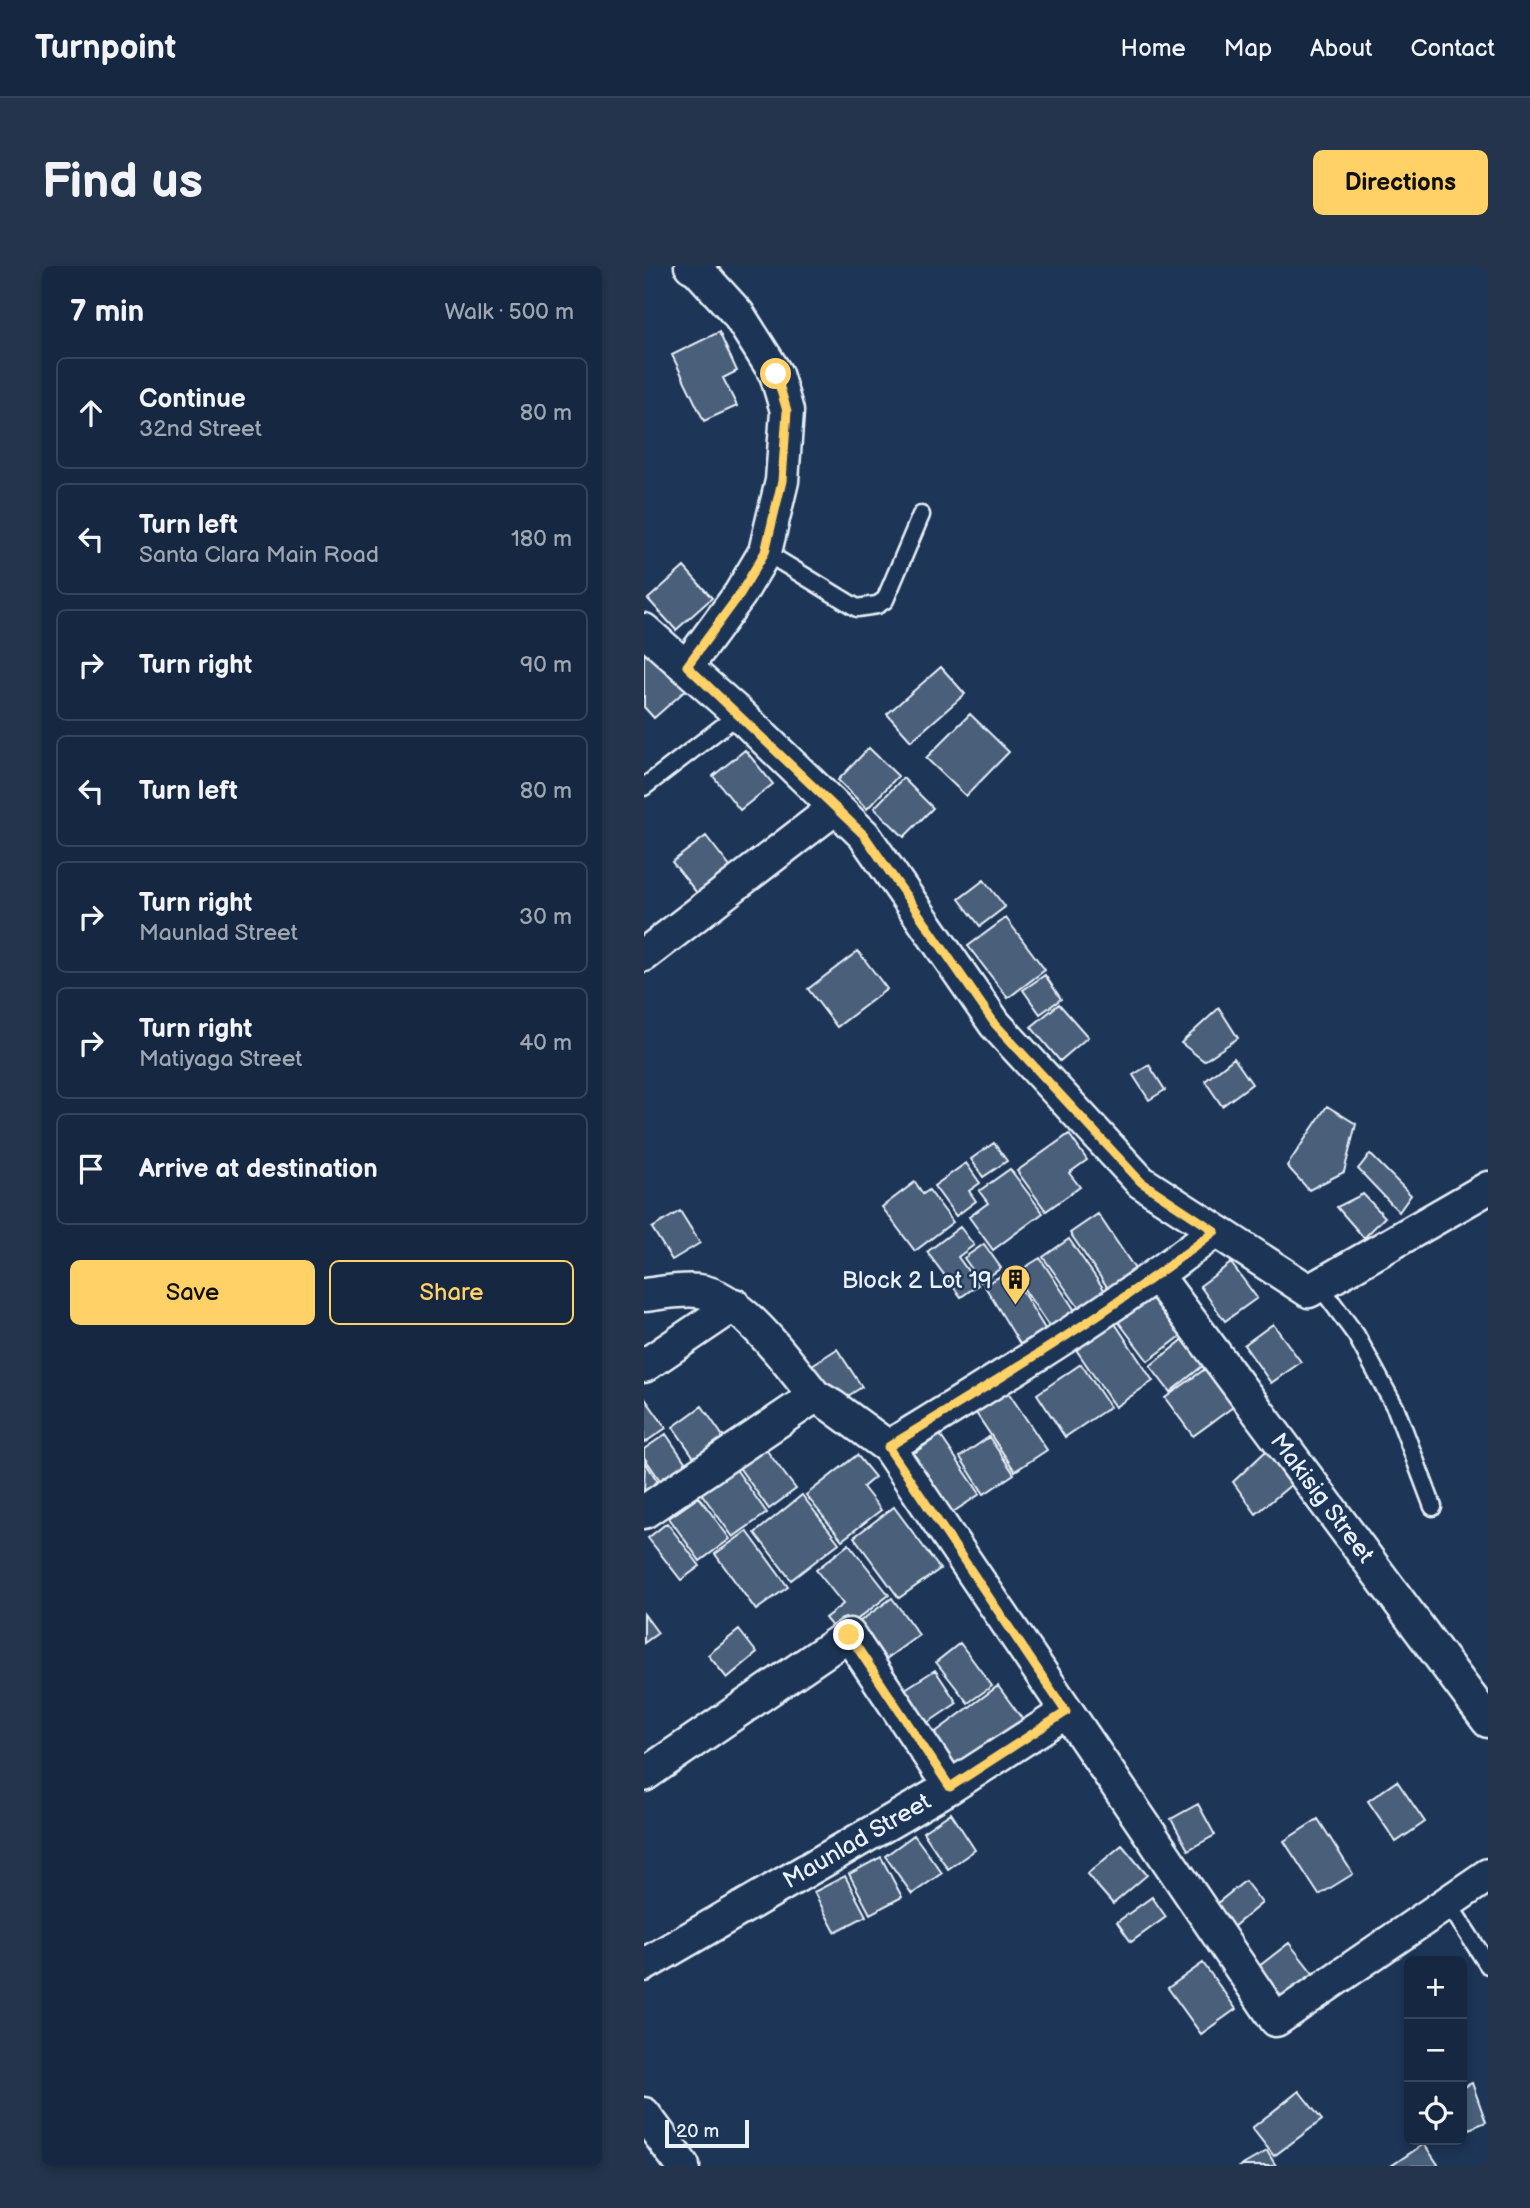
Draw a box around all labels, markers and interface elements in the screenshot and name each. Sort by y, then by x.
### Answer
text: Turnpoint [35,28,176,68]
text: Home [1121,34,1186,63]
text: Map [1224,34,1272,63]
text: About [1310,34,1372,63]
text: Contact [1410,34,1495,63]
button: Directions [1313,150,1488,215]
text: Find us [42,153,203,212]
text: 7 min [70,294,144,330]
text: Walk · 500 m [444,298,574,326]
route start [760,358,791,389]
text: Continue [139,384,246,415]
icon: ahead [72,394,110,432]
text: 80 m [520,399,572,427]
text: 32nd Street [139,415,262,443]
text: Turn left [139,510,238,541]
icon: left [72,520,110,558]
text: 180 m [511,525,572,553]
text: Santa Clara Main Road [139,541,379,569]
icon: right [72,646,110,684]
text: Turn right [139,650,252,681]
text: 90 m [520,651,572,679]
icon: left [72,772,110,810]
text: Turn left [139,776,238,807]
text: 80 m [520,777,572,805]
text: Turn right [139,888,252,919]
icon: right [72,898,110,936]
text: 30 m [519,903,572,931]
text: Maunlad Street [139,919,298,947]
text: Turn right [139,1014,252,1045]
icon: right [72,1024,110,1062]
text: 40 m [519,1029,572,1057]
text: Matiyaga Street [139,1045,302,1073]
icon: arrive [72,1150,110,1188]
text: Arrive at destination [139,1154,378,1185]
button: Save [70,1260,315,1325]
button: Share [329,1260,574,1325]
building icon: Block 2 Lot 19 [998,1263,1032,1307]
place label: Block 2 Lot 19 [842,1266,992,1295]
street label: Makisig Street [1264,1427,1381,1569]
route end [833,1619,864,1650]
street label: Maunlad Street [778,1787,937,1895]
map controls [1404,1956,1467,2145]
button: + [1404,1956,1467,2019]
button: − [1404,2019,1467,2082]
button: locate [1404,2082,1467,2145]
scale bar [665,2117,749,2149]
text: 20 m [676,2120,719,2143]

